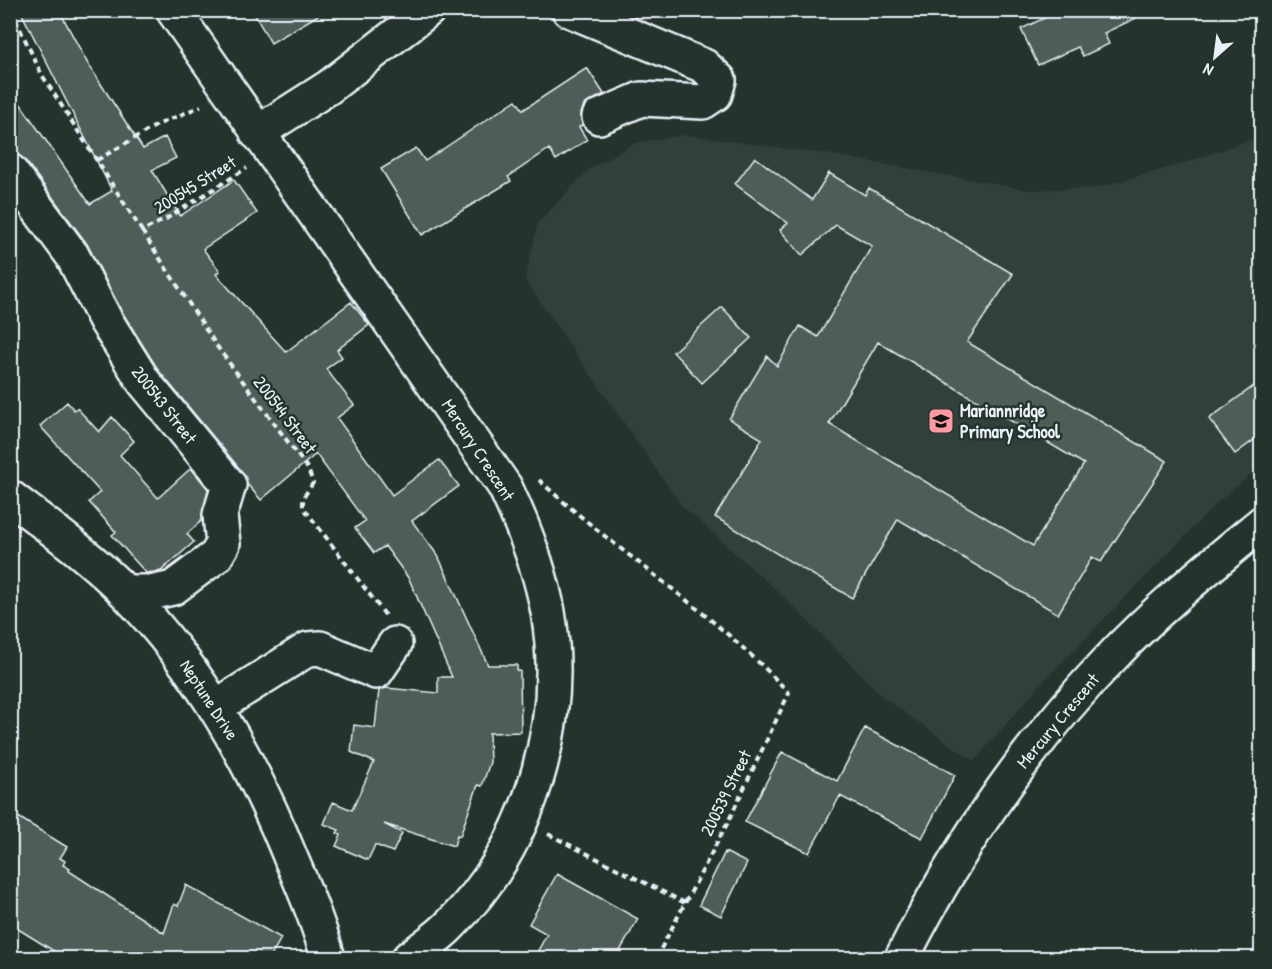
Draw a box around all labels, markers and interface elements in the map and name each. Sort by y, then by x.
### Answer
north arrow [1185,27,1245,87]
text: N [1199,58,1217,82]
street label: 200545 Street [149,149,241,220]
street label: 200543 Street [126,360,203,450]
street label: 200544 Street [248,371,323,459]
street label: Mercury Crescent [436,394,521,506]
place label: Mariannridge Primary School [960,398,1061,445]
school or university icon: Mariannridge Primary School [926,406,956,436]
street label: Neptune Drive [174,655,245,745]
street label: Mercury Crescent [1010,667,1105,774]
street label: 200539 Street [694,745,757,840]

